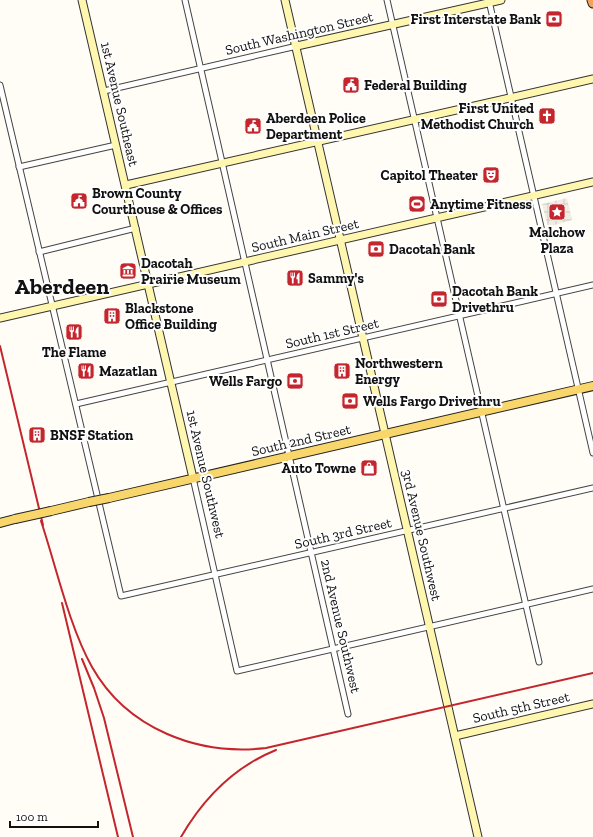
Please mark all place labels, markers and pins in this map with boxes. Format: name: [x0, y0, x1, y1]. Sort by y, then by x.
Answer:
bank icon: First Interstate Bank: [544, 9, 564, 29]
place label: First Interstate Bank: [411, 11, 541, 28]
public building icon: Federal Building: [341, 75, 361, 95]
place label: Federal Building: [364, 77, 467, 94]
place label: First United Methodist Church: [421, 100, 534, 133]
church icon: First United Methodist Church: [537, 106, 557, 126]
place label: Aberdeen Police Department: [266, 110, 366, 143]
public building icon: Aberdeen Police Department: [243, 116, 263, 136]
theatre icon: Capitol Theater: [481, 165, 501, 185]
place label: Capitol Theater: [381, 167, 478, 184]
place label: Brown County Courthouse & Offices: [92, 185, 223, 218]
public building icon: Brown County Courthouse & Offices: [69, 191, 89, 211]
sports icon: Anytime Fitness: [407, 194, 427, 214]
place label: Anytime Fitness: [430, 196, 533, 213]
place icon: Malchow Plaza: [547, 202, 567, 222]
place label: Malchow Plaza: [529, 224, 585, 257]
bank icon: Dacotah Bank: [366, 239, 386, 259]
place label: Dacotah Bank: [389, 241, 475, 258]
place label: Dacotah Prairie Museum: [141, 255, 241, 288]
museum icon: Dacotah Prairie Museum: [118, 261, 138, 281]
restaurant icon: Sammy's: [285, 268, 305, 288]
place label: Sammy's: [308, 270, 364, 287]
place label: Dacotah Bank Drivethru: [452, 283, 538, 316]
bank icon: Dacotah Bank Drivethru: [429, 289, 449, 309]
place label: Blackstone Office Building: [125, 300, 217, 333]
building icon: Blackstone Office Building: [102, 306, 122, 326]
restaurant icon: The Flame: [64, 322, 84, 342]
place label: The Flame: [42, 344, 107, 361]
place label: Northwestern Energy: [355, 355, 443, 388]
restaurant icon: Mazatlan: [76, 361, 96, 381]
building icon: Northwestern Energy: [332, 361, 352, 381]
place label: Mazatlan: [99, 363, 158, 380]
bank icon: Wells Fargo: [285, 371, 305, 391]
place label: Wells Fargo: [209, 373, 283, 390]
bank icon: Wells Fargo Drivethru: [340, 391, 360, 411]
place label: Wells Fargo Drivethru: [363, 393, 501, 410]
building icon: BNSF Station: [27, 425, 47, 445]
place label: BNSF Station: [50, 427, 134, 444]
shop icon: Auto Towne: [359, 458, 379, 478]
place label: Auto Towne: [282, 460, 356, 477]

